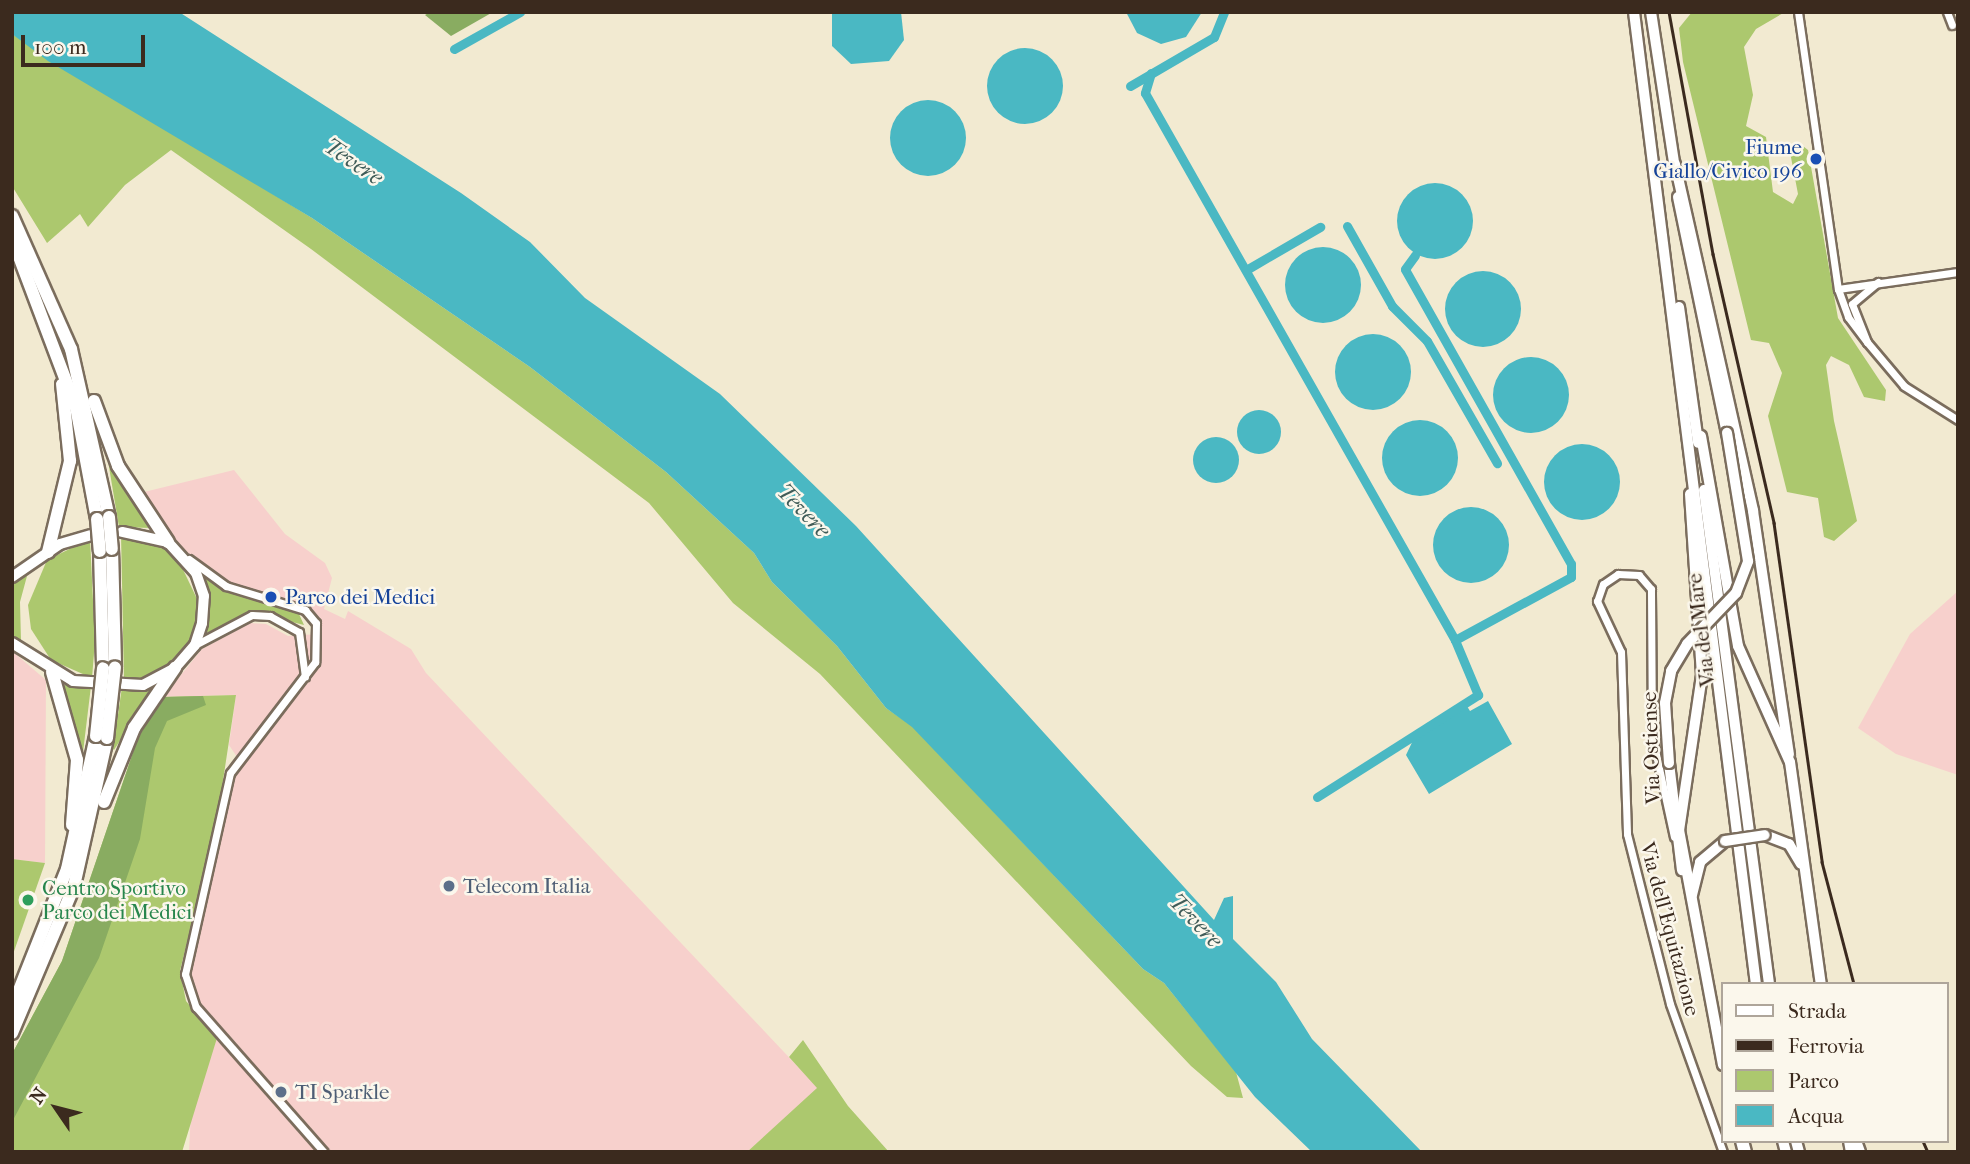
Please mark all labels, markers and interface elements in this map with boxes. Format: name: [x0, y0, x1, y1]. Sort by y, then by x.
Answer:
scale bar: [24, 21, 149, 65]
text: 100 m: [34, 35, 87, 59]
water label: Tevere: [318, 132, 388, 192]
place label: Fiume Giallo/Civico 196: [1653, 134, 1802, 184]
marker: Fiume Giallo/Civico 196: [1808, 151, 1824, 167]
water label: Tevere: [771, 478, 835, 544]
street label: Via del Mare: [1682, 572, 1720, 688]
place label: Parco dei Medici: [285, 584, 435, 610]
marker: Parco dei Medici: [263, 589, 279, 605]
street label: Via Ostiense: [1636, 691, 1666, 805]
street label: Via dell'Equitazione: [1635, 839, 1705, 1019]
place label: Telecom Italia: [463, 873, 590, 899]
place label: Centro Sportivo Parco dei Medici: [42, 875, 192, 925]
marker: Telecom Italia: [441, 878, 457, 894]
water label: Tevere: [1163, 888, 1227, 954]
marker: Centro Sportivo Parco dei Medici: [20, 892, 36, 908]
legend: [1722, 982, 1949, 1143]
text: Strada: [1788, 999, 1846, 1023]
text: Ferrovia: [1788, 1034, 1864, 1058]
text: Parco: [1788, 1069, 1839, 1093]
north arrow: [21, 1073, 91, 1143]
place label: TI Sparkle: [295, 1079, 389, 1105]
text: N: [26, 1084, 52, 1108]
marker: TI Sparkle: [273, 1084, 289, 1100]
text: Acqua: [1788, 1104, 1843, 1128]

